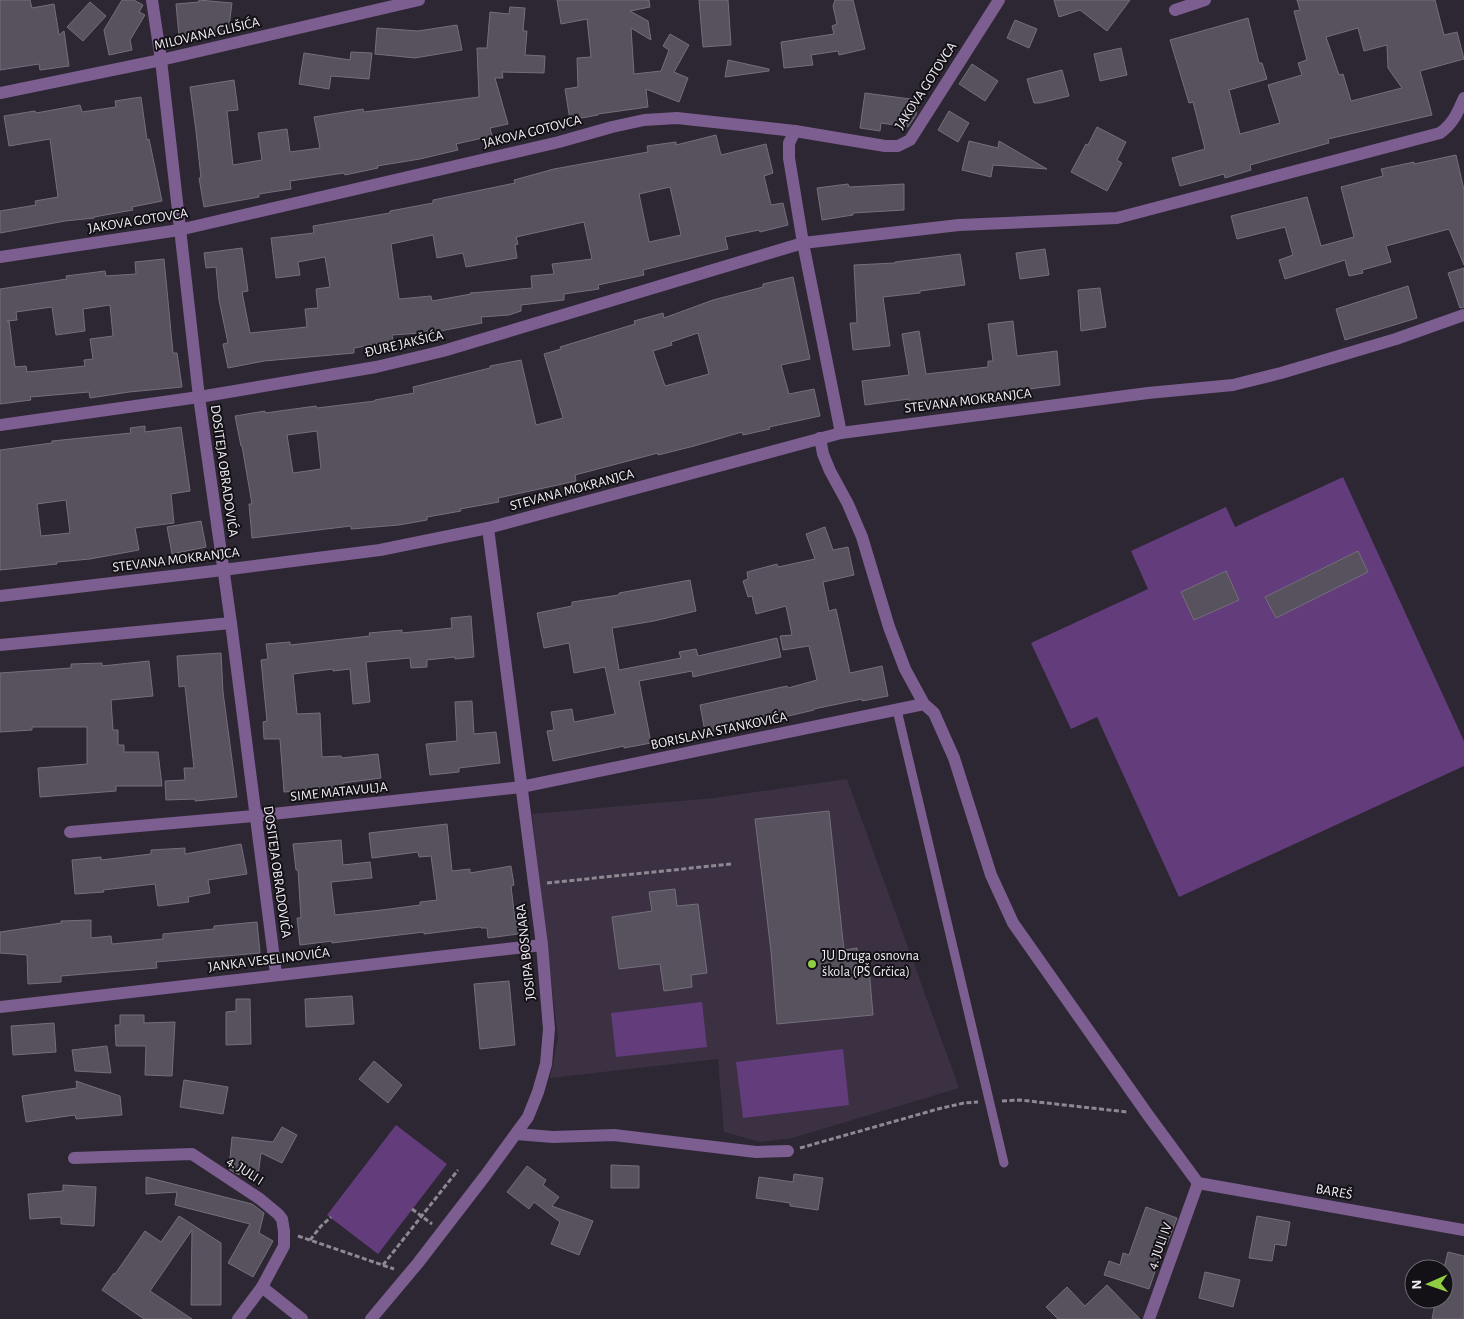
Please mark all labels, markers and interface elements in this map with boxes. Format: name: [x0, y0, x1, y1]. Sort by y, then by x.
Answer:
street label: MILOVANA GLIŠIĆA: [152, 12, 261, 53]
street label: JAKOVA GOTOVCA: [893, 40, 959, 132]
street label: JAKOVA GOTOVCA: [481, 113, 583, 151]
street label: JAKOVA GOTOVCA: [87, 206, 189, 236]
street label: ĐURE JAKŠIĆA: [363, 325, 445, 360]
street label: STEVANA MOKRANJCA: [904, 386, 1032, 416]
street label: DOSITEJA OBRADOVIĆA: [208, 404, 243, 538]
street label: STEVANA MOKRANJCA: [508, 467, 636, 513]
street label: STEVANA MOKRANJCA: [112, 545, 240, 575]
street label: BORISLAVA STANKOVIĆA: [649, 707, 788, 752]
street label: SIME MATAVULJA: [290, 780, 388, 804]
street label: DOSITEJA OBRADOVIĆA: [261, 805, 296, 939]
street label: JOSIPA BOSNARA: [514, 903, 538, 1001]
street label: JANKA VESELINOVIĆA: [207, 943, 331, 974]
place label: JU Druga osnovna škola (PŠ Grčica): [822, 949, 920, 979]
marker: JU Druga osnovna škola (PŠ Grčica): [806, 958, 818, 970]
street label: 4. JULI I: [224, 1154, 266, 1188]
street label: BAREŠ: [1315, 1180, 1354, 1202]
street label: 4. JULI IV: [1145, 1221, 1175, 1271]
north arrow: [1404, 1259, 1454, 1309]
text: N: [1410, 1279, 1424, 1290]

